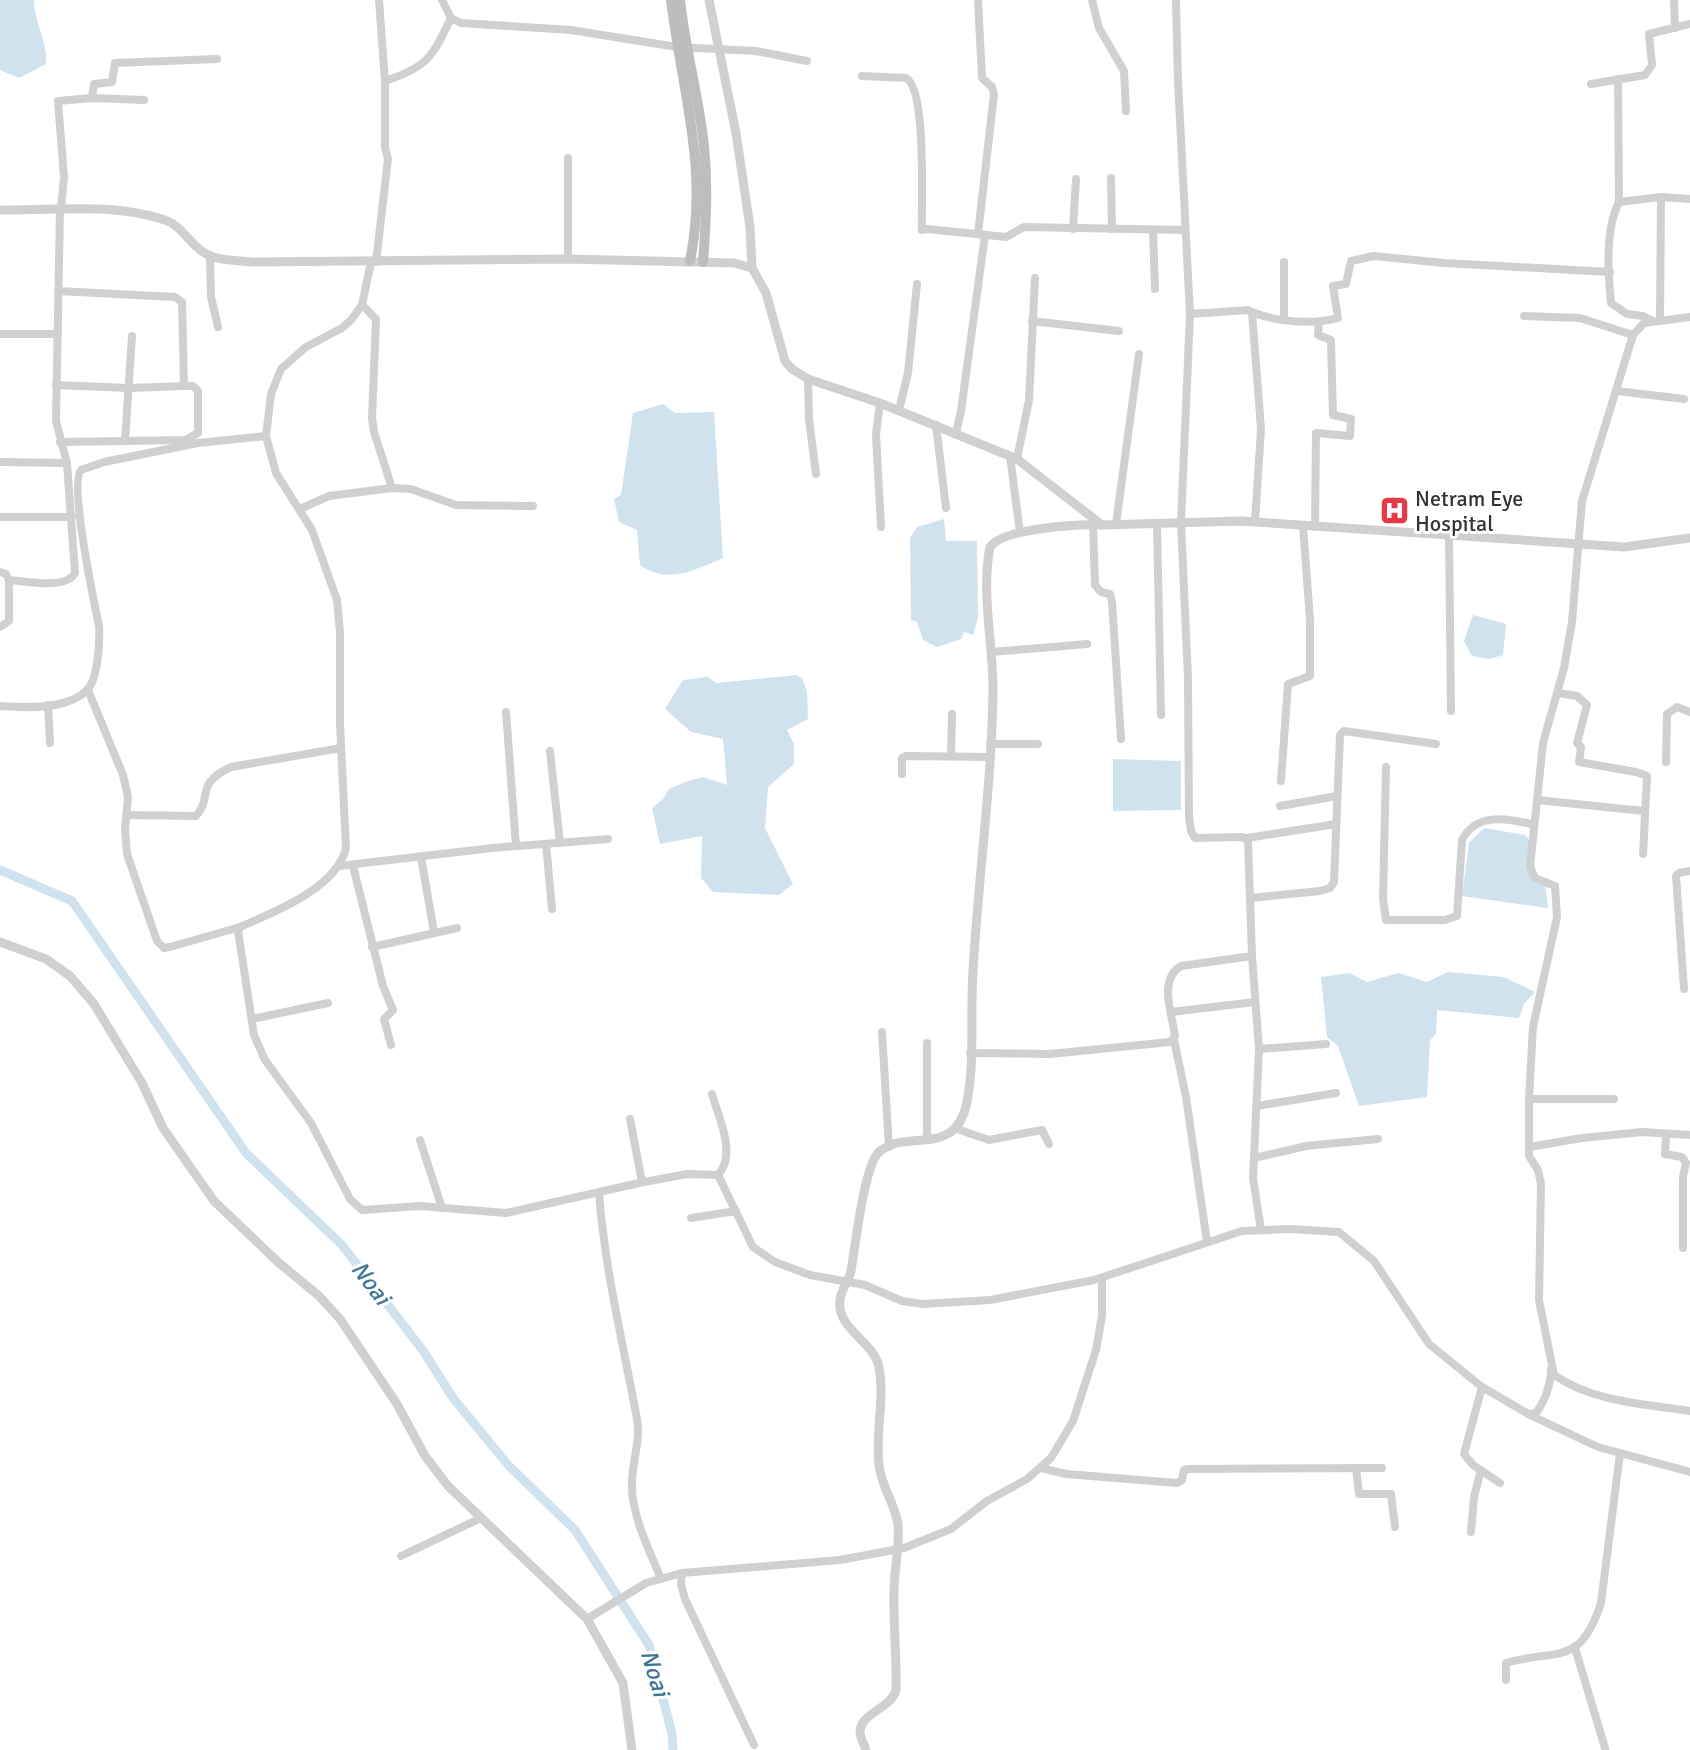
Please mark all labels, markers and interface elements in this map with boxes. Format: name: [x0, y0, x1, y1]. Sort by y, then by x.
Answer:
place label: Netram Eye Hospital: [1415, 485, 1523, 537]
hospital icon: Netram Eye Hospital: [1378, 495, 1410, 527]
water label: Noai: [345, 1255, 399, 1313]
water label: Noai: [634, 1646, 677, 1702]

